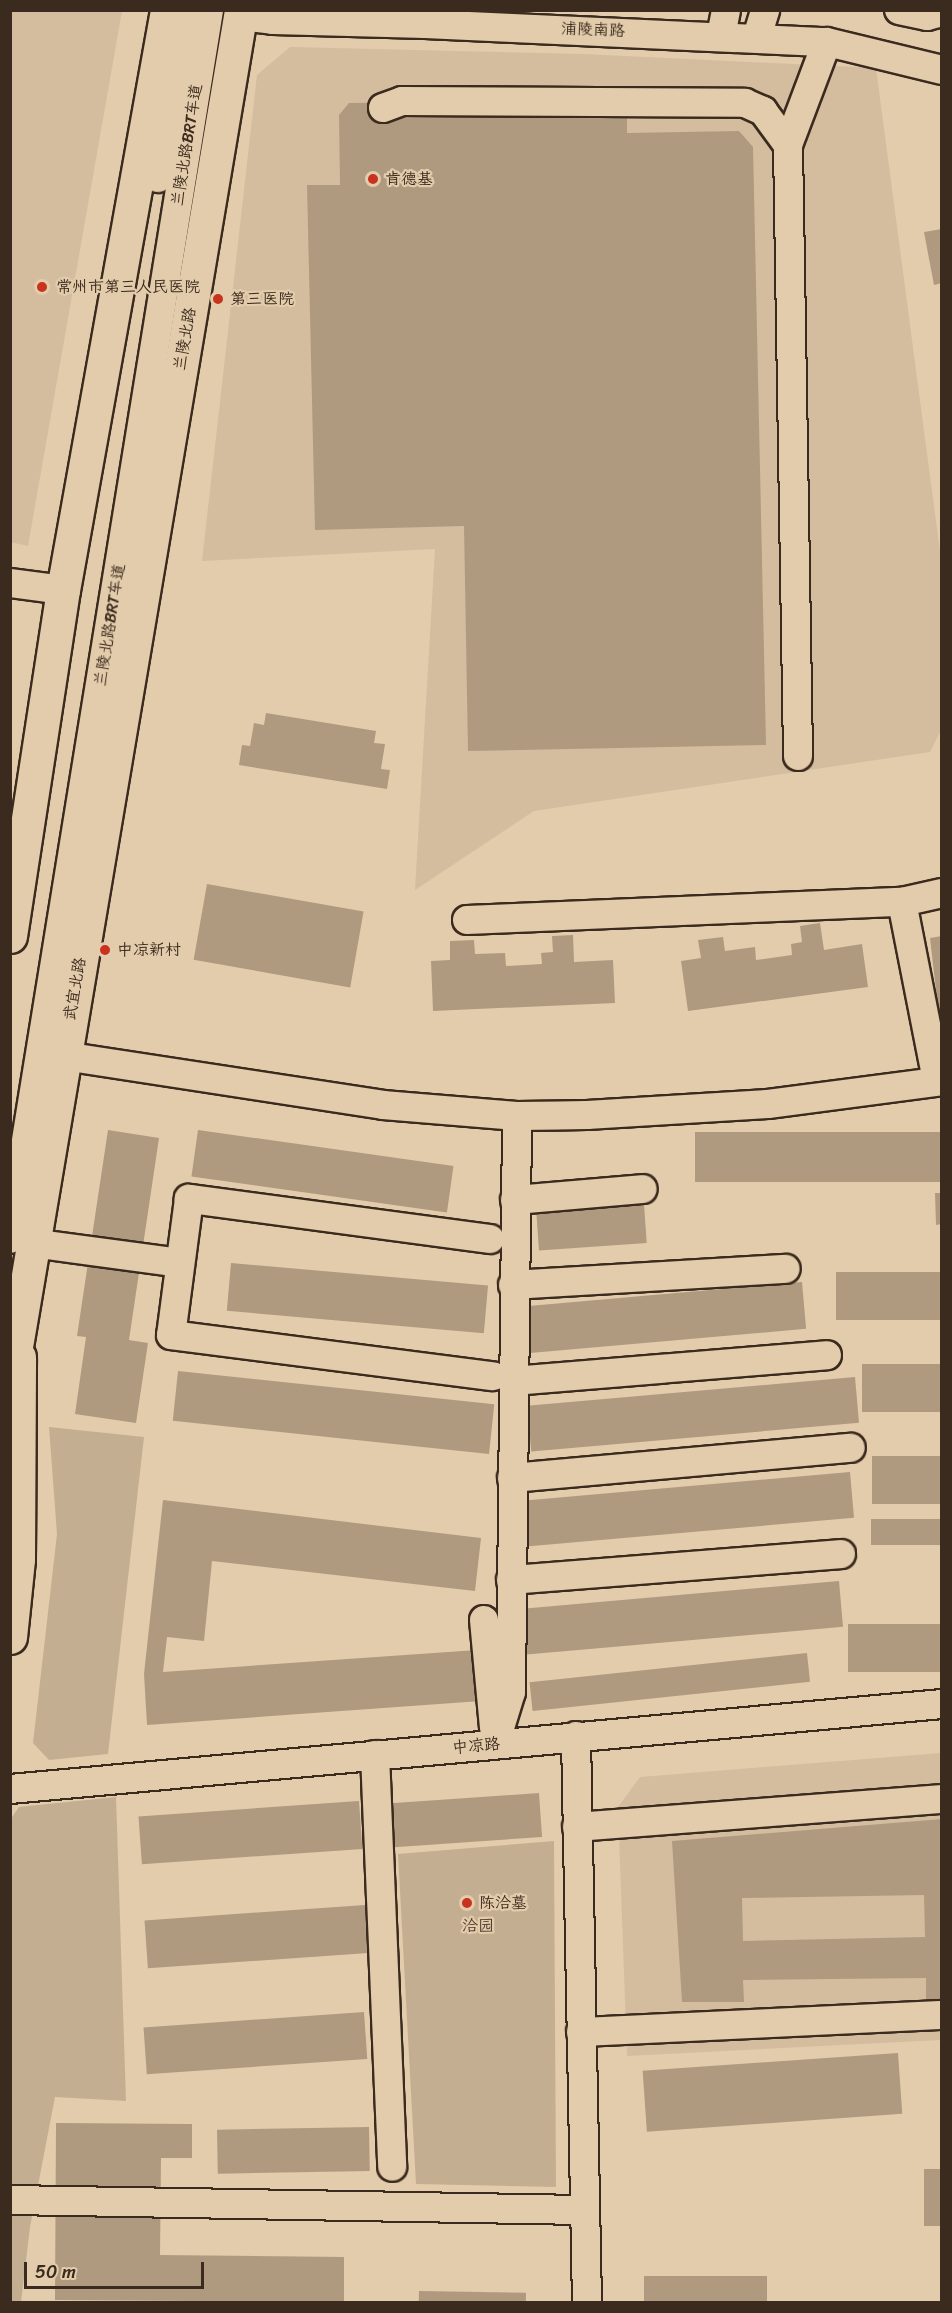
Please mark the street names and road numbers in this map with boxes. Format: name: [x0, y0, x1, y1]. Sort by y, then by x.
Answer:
street label: 浦陵南路: [561, 19, 625, 41]
street label: 兰陵北路BRT车道: [168, 82, 206, 208]
street label: 兰陵北路: [170, 306, 200, 372]
street label: 兰陵北路BRT车道: [91, 562, 129, 688]
street label: 武宜北路: [60, 956, 90, 1022]
street label: 中凉路: [451, 1734, 501, 1758]

